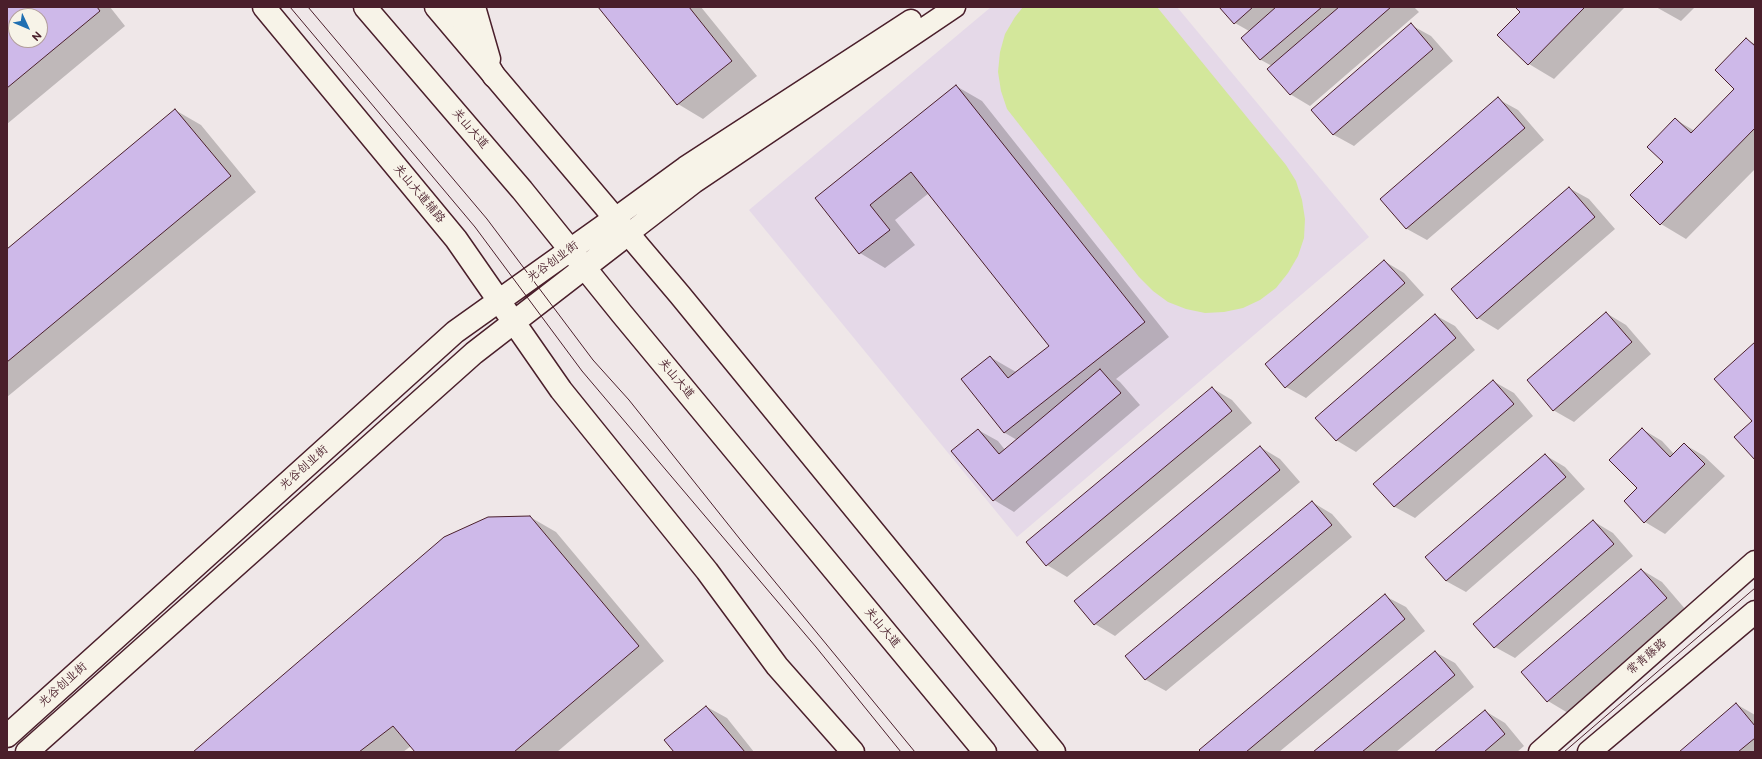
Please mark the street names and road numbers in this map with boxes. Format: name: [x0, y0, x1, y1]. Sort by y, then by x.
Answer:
street label: 关山大道: [449, 106, 491, 152]
street label: 关山大道辅路: [390, 162, 448, 226]
street label: 光谷创业街: [524, 239, 582, 285]
street label: 关山大道: [655, 356, 697, 402]
street label: 光谷创业街: [277, 443, 331, 493]
street label: 关山大道: [861, 605, 903, 651]
street label: 常青藤路: [1624, 636, 1670, 678]
street label: 光谷创业街: [36, 660, 90, 710]

